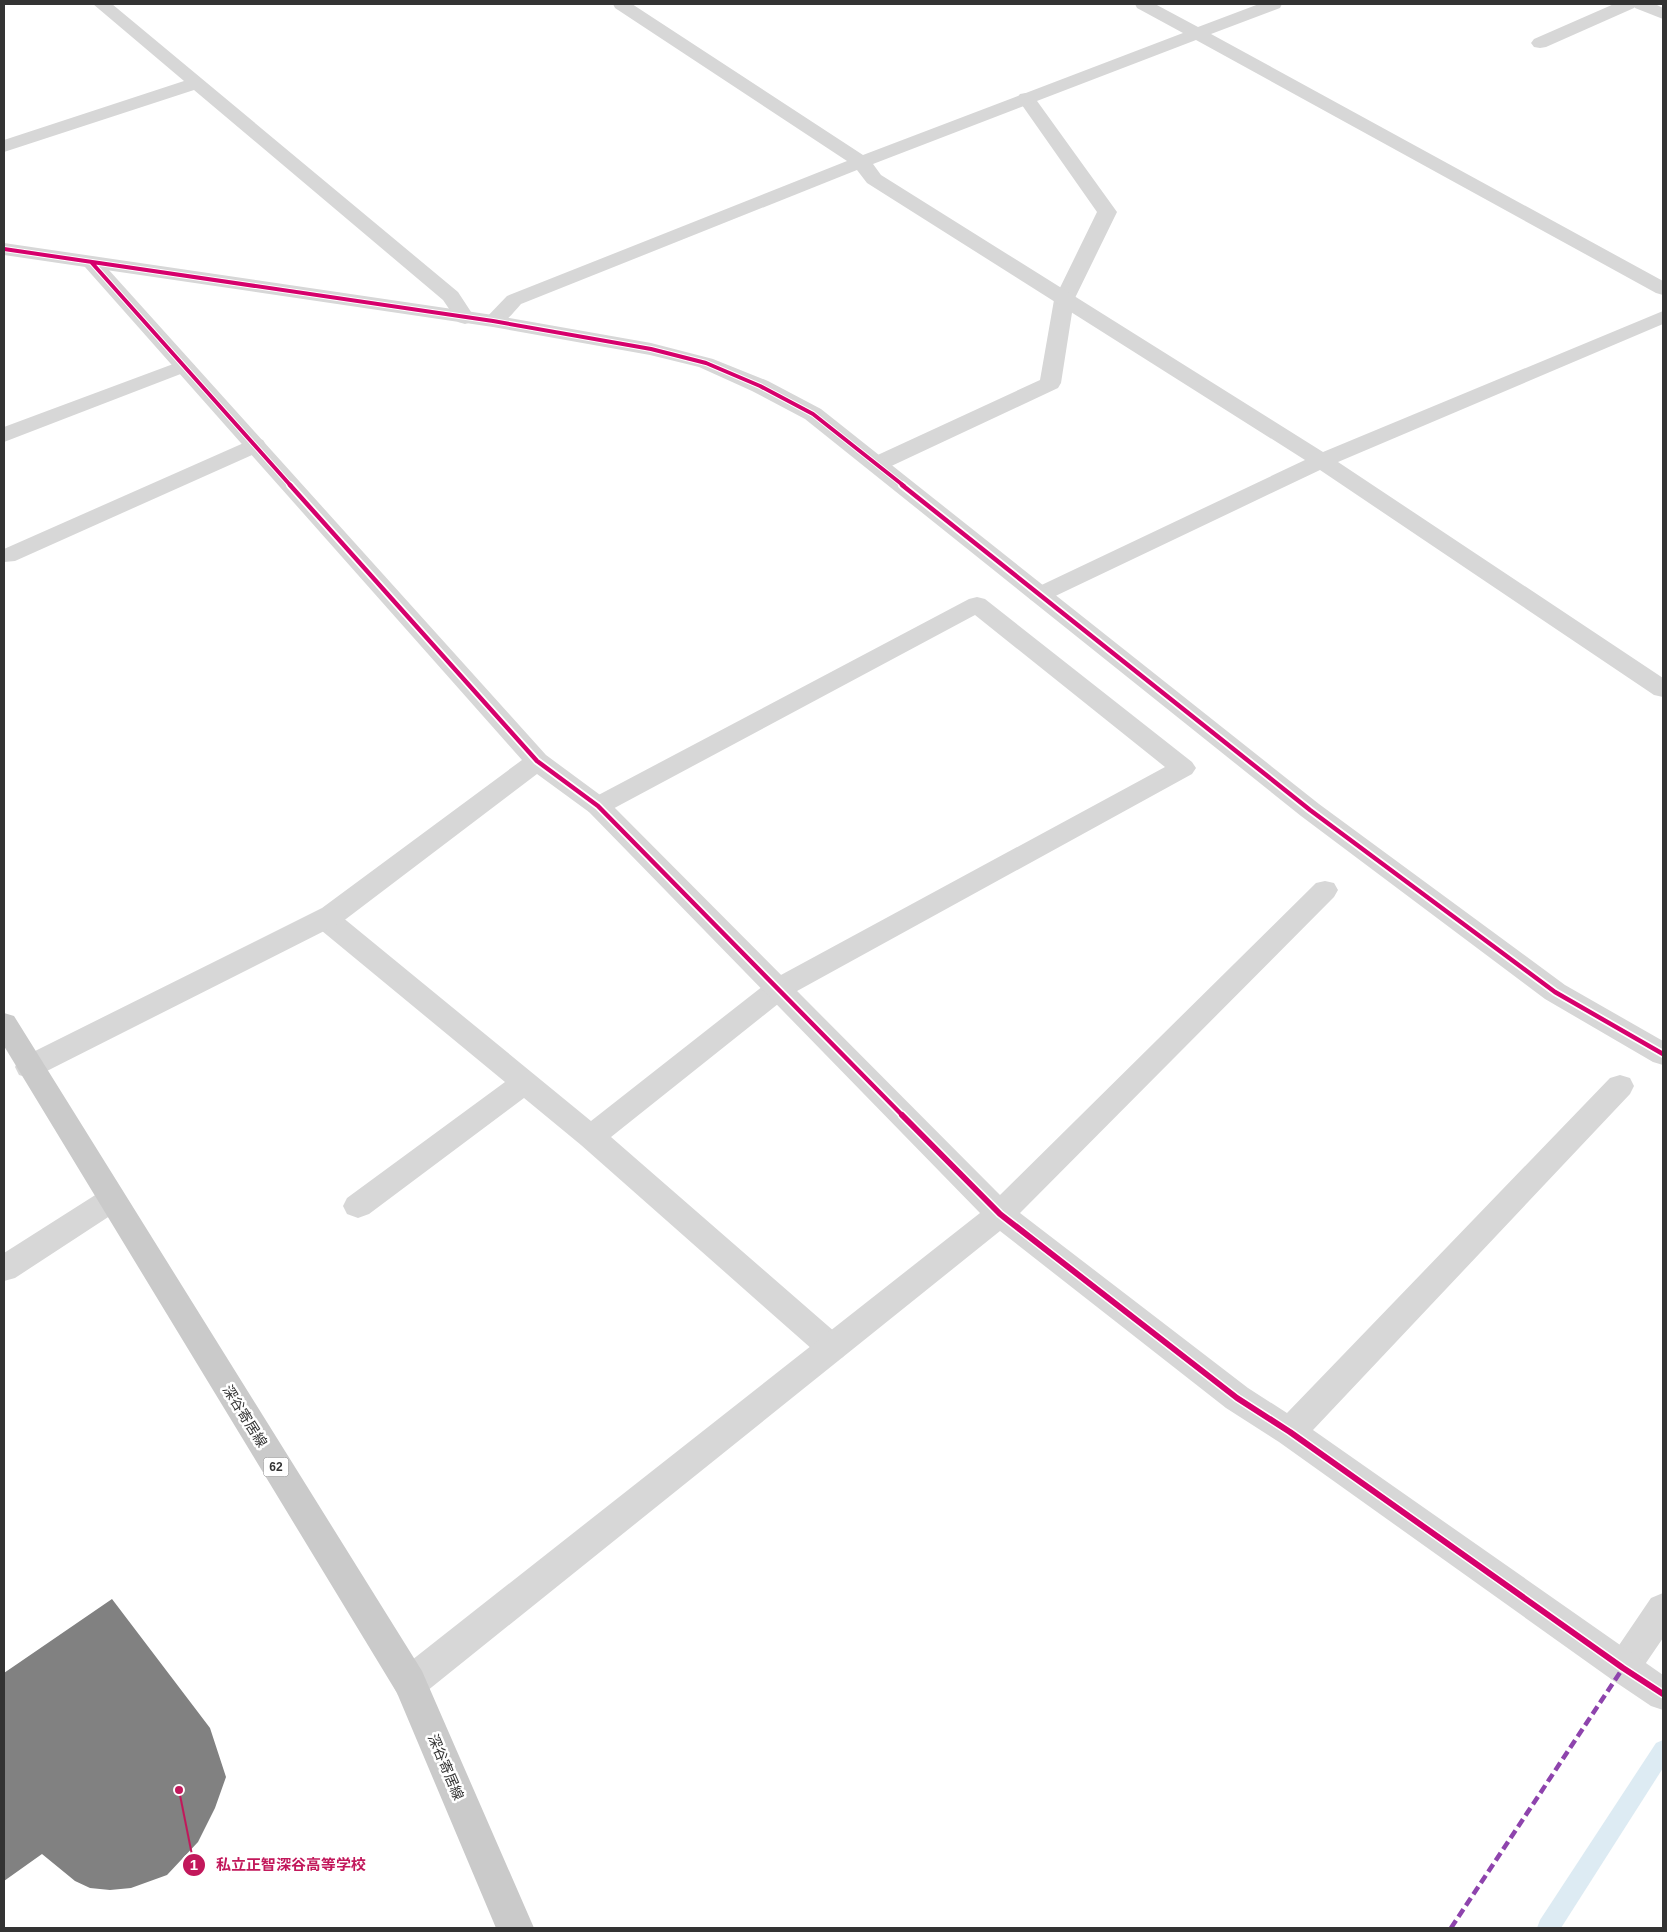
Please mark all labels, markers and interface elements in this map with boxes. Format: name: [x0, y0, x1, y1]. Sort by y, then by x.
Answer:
street label: 深谷寄居線: [220, 1382, 270, 1450]
road number: 62: [264, 1458, 288, 1476]
street label: 深谷寄居線: [425, 1732, 467, 1802]
callout: 私立正智深谷高等学校: [181, 1850, 376, 1880]
text: 1: [190, 1856, 198, 1873]
text: 私立正智深谷高等学校: [216, 1856, 366, 1873]

